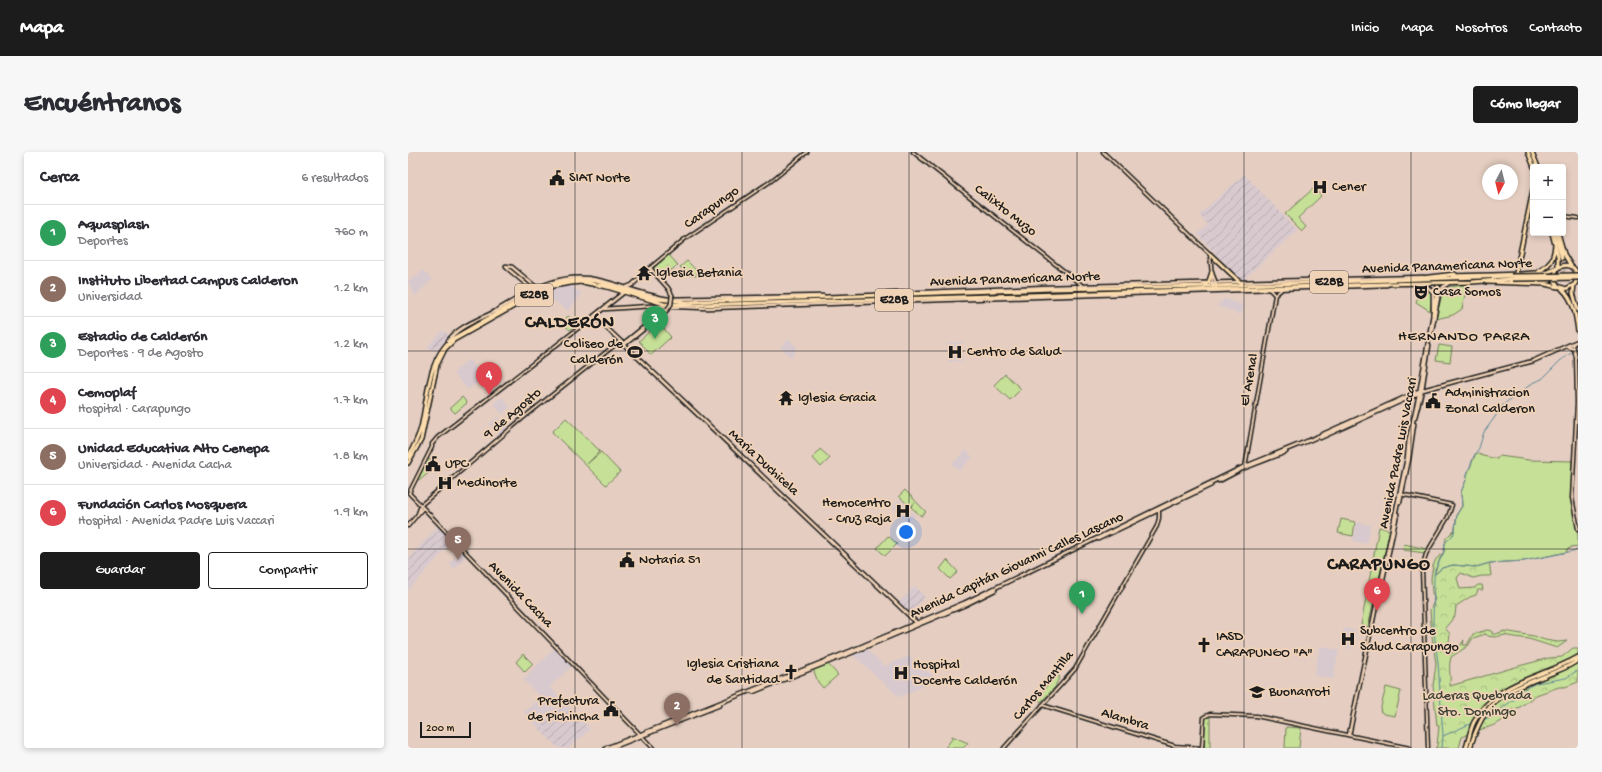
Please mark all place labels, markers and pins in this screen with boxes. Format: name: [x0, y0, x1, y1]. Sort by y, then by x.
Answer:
public building icon: SIAT Norte: [548, 169, 566, 187]
place label: SIAT Norte: [569, 170, 631, 187]
hospital icon: Cener: [1311, 178, 1329, 196]
place label: Cener: [1332, 179, 1367, 196]
temple icon: Iglesia Betania: [635, 264, 653, 282]
place label: Iglesia Betania: [656, 265, 743, 282]
theatre icon: Casa Somos: [1412, 283, 1430, 301]
place label: Casa Somos: [1433, 284, 1502, 301]
pin: 3: [642, 306, 668, 339]
place label: Coliseo de Calderón: [564, 336, 624, 369]
sports icon: Coliseo de Calderón: [626, 343, 644, 361]
hospital icon: Centro de Salud: [946, 343, 964, 361]
place label: Centro de Salud: [967, 344, 1062, 361]
pin: 4: [476, 362, 502, 395]
place label: Administracion Zonal Calderon: [1445, 385, 1535, 418]
temple icon: Iglesia Gracia: [777, 389, 795, 407]
place label: Iglesia Gracia: [798, 390, 877, 407]
public building icon: Administracion Zonal Calderon: [1424, 392, 1442, 410]
public building icon: UPC: [424, 455, 442, 473]
place label: UPC: [445, 456, 470, 473]
hospital icon: Medinorte: [436, 474, 454, 492]
place label: Medinorte: [457, 475, 518, 492]
place label: Hemocentro - Cruz Roja: [822, 495, 892, 528]
hospital icon: Hemocentro - Cruz Roja: [894, 502, 912, 520]
pin: 5: [445, 527, 471, 560]
public building icon: Notaria 51: [618, 551, 636, 569]
place label: Notaria 51: [639, 552, 701, 569]
pin: 6: [1364, 578, 1390, 611]
pin: 1: [1069, 581, 1095, 614]
place label: Subcentro de Salud Carapungo: [1360, 623, 1459, 656]
place label: IASD CARAPUNGO "A": [1216, 629, 1313, 662]
hospital icon: Subcentro de Salud Carapungo: [1339, 630, 1357, 648]
church icon: IASD CARAPUNGO "A": [1195, 636, 1213, 654]
place label: Iglesia Cristiana de Santidad: [686, 656, 781, 689]
place label: Hospital Docente Calderón: [912, 657, 1017, 690]
church icon: Iglesia Cristiana de Santidad: [782, 663, 800, 681]
hospital icon: Hospital Docente Calderón: [892, 664, 910, 682]
school or university icon: Buonarroti: [1248, 683, 1266, 701]
place label: Buonarroti: [1268, 684, 1330, 701]
place label: Prefectura de Pichincha: [527, 693, 600, 726]
pin: 2: [664, 693, 690, 726]
public building icon: Prefectura de Pichincha: [602, 700, 620, 718]

